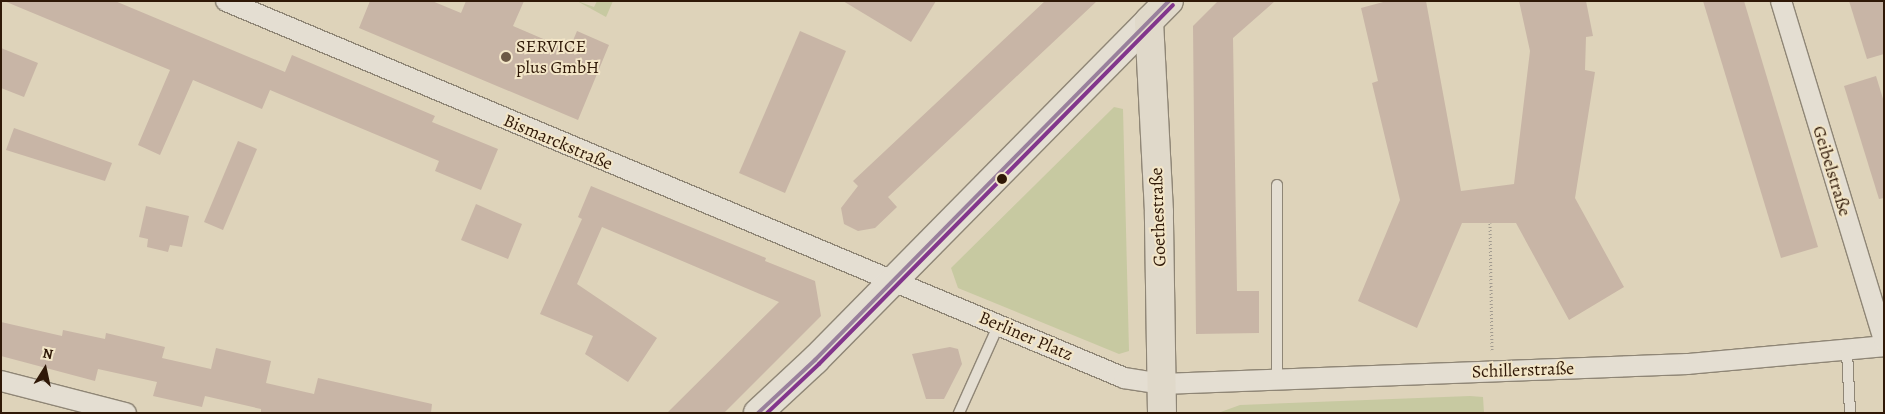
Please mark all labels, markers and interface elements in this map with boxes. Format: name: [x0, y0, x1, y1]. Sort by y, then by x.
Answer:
place label: SERVICE plus GmbH: [516, 36, 599, 78]
marker: SERVICE plus GmbH: [500, 51, 512, 63]
street label: Bismarckstraße: [500, 109, 616, 175]
street label: Geibelstraße: [1808, 123, 1856, 219]
street label: Goethestraße: [1145, 167, 1171, 267]
unlabelled marker: [997, 174, 1007, 184]
street label: Berliner Platz: [976, 306, 1076, 366]
text: N: [41, 343, 54, 364]
north arrow: [20, 344, 70, 394]
street label: Schillerstraße: [1472, 357, 1574, 383]

